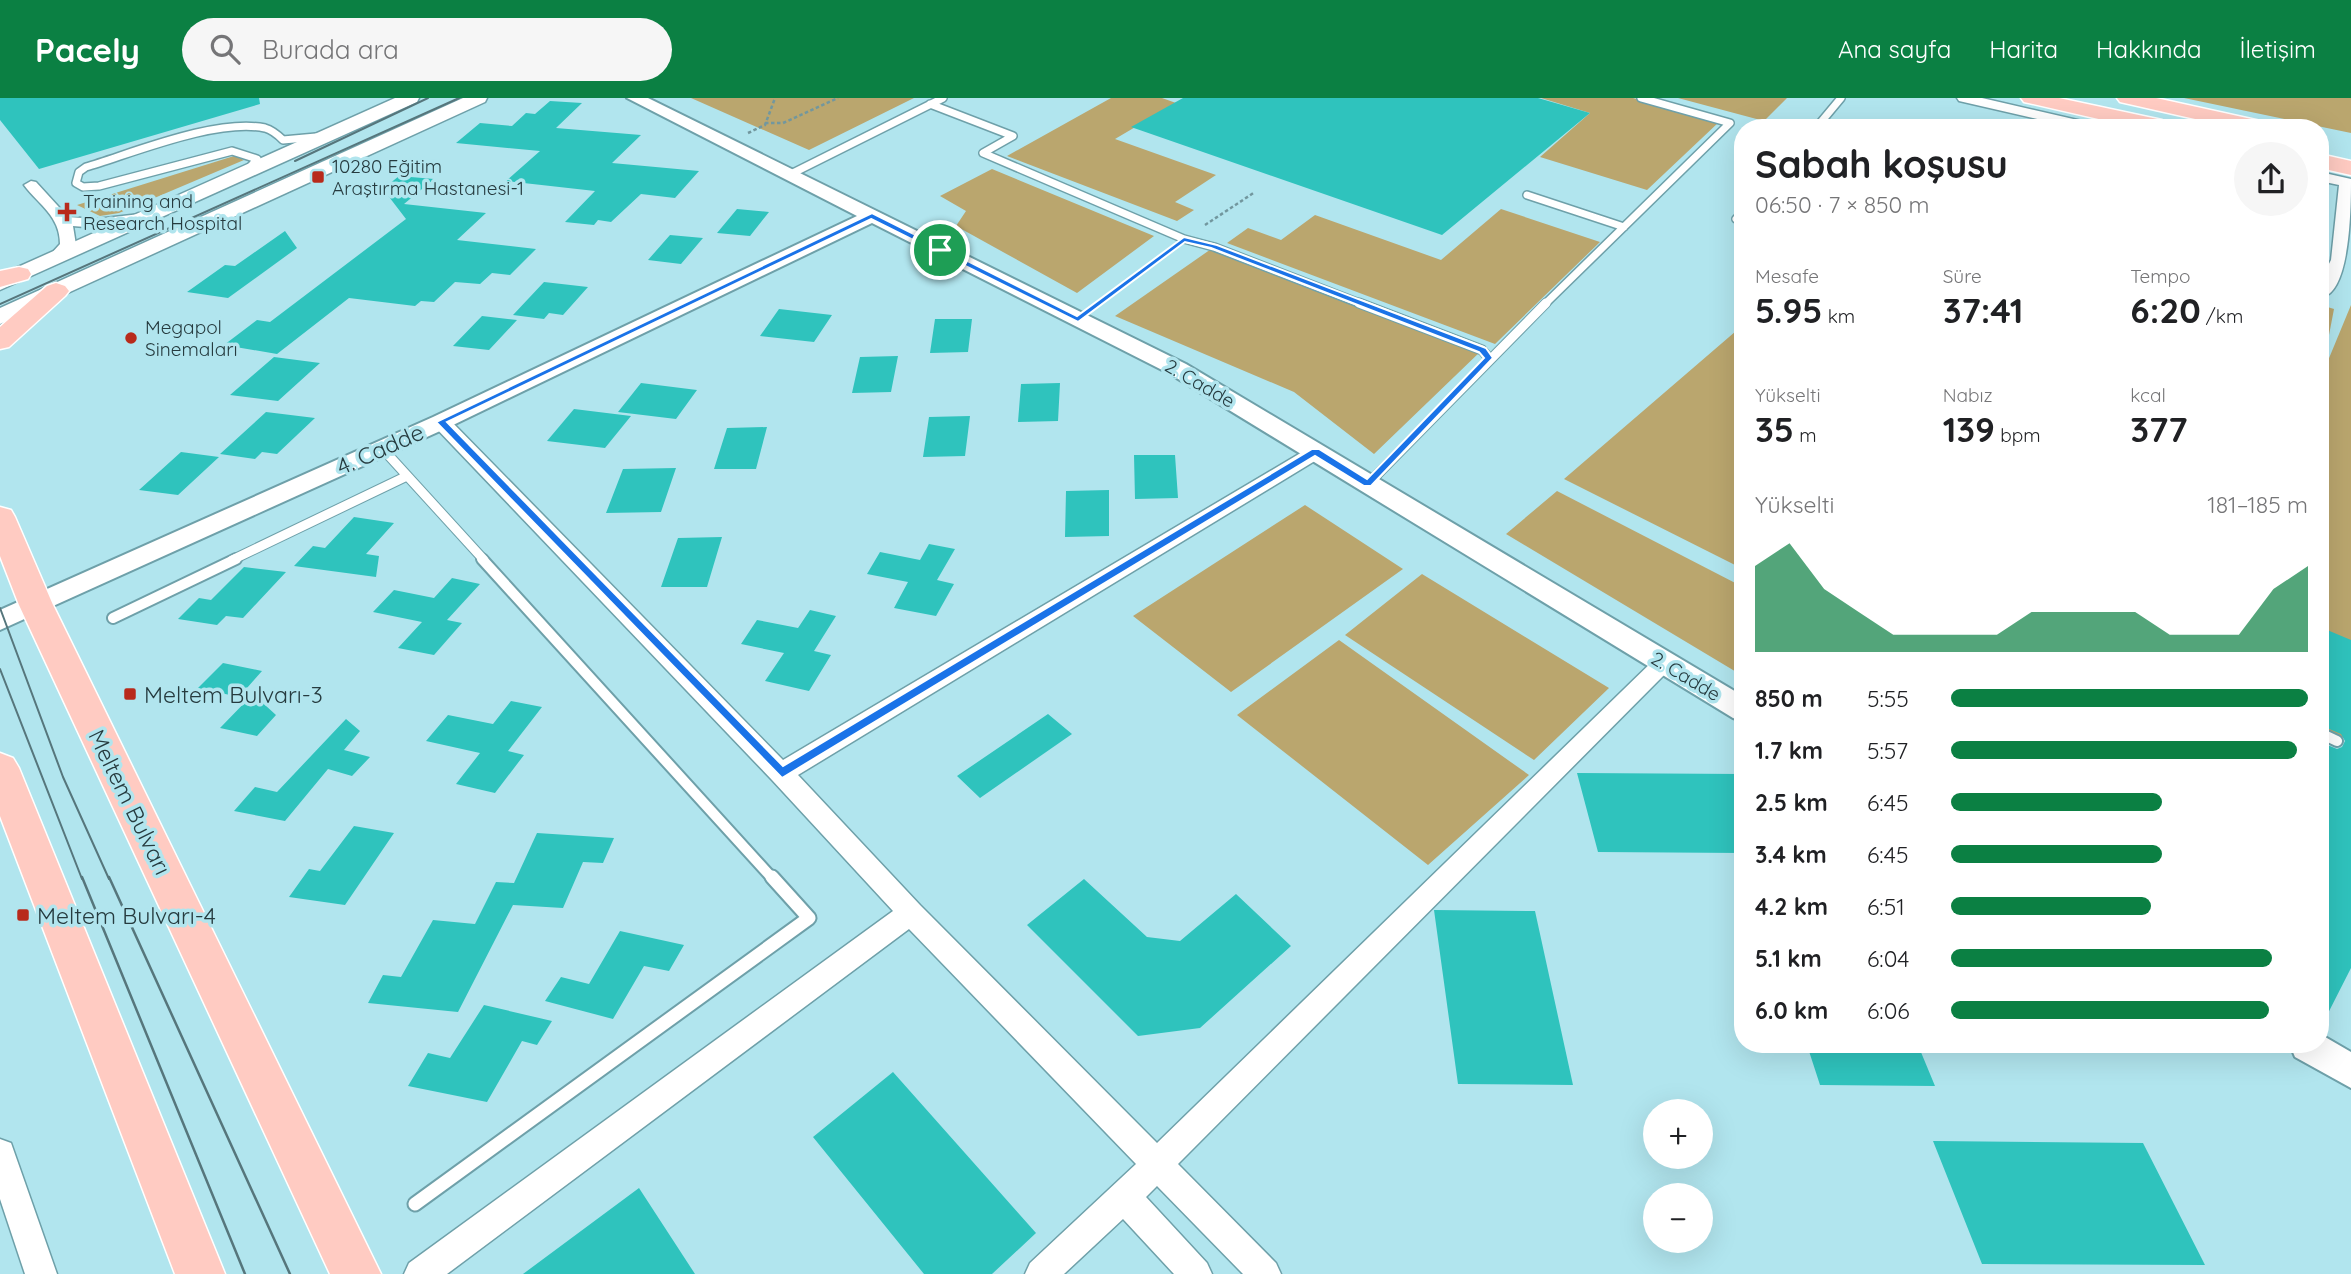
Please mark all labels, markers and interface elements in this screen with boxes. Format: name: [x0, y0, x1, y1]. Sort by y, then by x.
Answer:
search box: [182, 18, 672, 81]
text: Pacely: [35, 29, 140, 70]
icon: search: [206, 30, 244, 68]
text: Burada ara: [262, 33, 399, 66]
text: Ana sayfa: [1838, 34, 1951, 64]
text: Harita: [1989, 34, 2058, 64]
text: Hakkında: [2096, 34, 2202, 64]
text: İletişim: [2240, 34, 2316, 64]
text: Sabah koşusu: [1755, 140, 2008, 188]
button: share: [2234, 142, 2308, 216]
place label: 10280 Eğitim Araştırma Hastanesi-1: [332, 154, 524, 200]
marker: 10280 Eğitim Araştırma Hastanesi-1: [310, 169, 326, 185]
place label: Training and Research Hospital: [83, 189, 242, 235]
text: 06:50 · 7 × 850 m: [1755, 190, 1930, 219]
marker: Training and Research Hospital: [57, 202, 77, 222]
pin: [910, 220, 970, 280]
icon: arrive: [921, 231, 959, 269]
text: Mesafe: [1755, 264, 1819, 288]
text: Süre: [1943, 264, 1982, 288]
text: Tempo: [2130, 264, 2191, 288]
text: 5.95: [1755, 288, 1823, 332]
text: 37:41: [1943, 288, 2023, 332]
text: 6:20: [2130, 288, 2201, 332]
text: km: [1823, 304, 1855, 328]
text: /km: [2201, 304, 2243, 328]
place label: Megapol Sinemaları: [145, 315, 238, 361]
marker: Megapol Sinemaları: [123, 330, 139, 346]
street label: 2. Cadde: [1161, 353, 1239, 413]
text: Yükselti: [1755, 383, 1821, 407]
text: Nabız: [1943, 383, 1993, 407]
text: kcal: [2130, 383, 2166, 407]
text: 35: [1755, 407, 1794, 451]
text: 139: [1943, 407, 1995, 451]
text: 377: [2130, 407, 2188, 451]
street label: 4. Cadde: [332, 417, 428, 481]
text: m: [1794, 423, 1816, 447]
text: bpm: [1995, 423, 2041, 447]
text: Yükselti: [1755, 490, 1834, 519]
text: 181–185 m: [2207, 490, 2308, 519]
street label: 2. Cadde: [1647, 646, 1725, 706]
place label: Meltem Bulvarı-3: [144, 680, 323, 709]
text: 850 m: [1755, 684, 1823, 713]
text: 5:55: [1867, 684, 1909, 713]
marker: Meltem Bulvarı-3: [122, 686, 138, 702]
street label: Meltem Bulvarı: [82, 725, 178, 879]
text: 1.7 km: [1755, 736, 1823, 765]
text: 5:57: [1867, 736, 1908, 765]
text: 2.5 km: [1755, 788, 1828, 817]
text: 6:45: [1867, 788, 1909, 817]
text: 3.4 km: [1755, 840, 1827, 869]
text: 6:45: [1867, 840, 1909, 869]
text: 4.2 km: [1755, 892, 1828, 921]
text: 6:51: [1867, 892, 1905, 921]
place label: Meltem Bulvarı-4: [37, 901, 216, 930]
marker: Meltem Bulvarı-4: [15, 907, 31, 923]
text: 5.1 km: [1755, 944, 1822, 973]
text: 6:04: [1867, 944, 1909, 973]
text: 6.0 km: [1755, 996, 1828, 1025]
text: 6:06: [1867, 996, 1910, 1025]
map controls: [1643, 1099, 1713, 1253]
button: +: [1643, 1099, 1713, 1169]
button: −: [1643, 1183, 1713, 1253]

